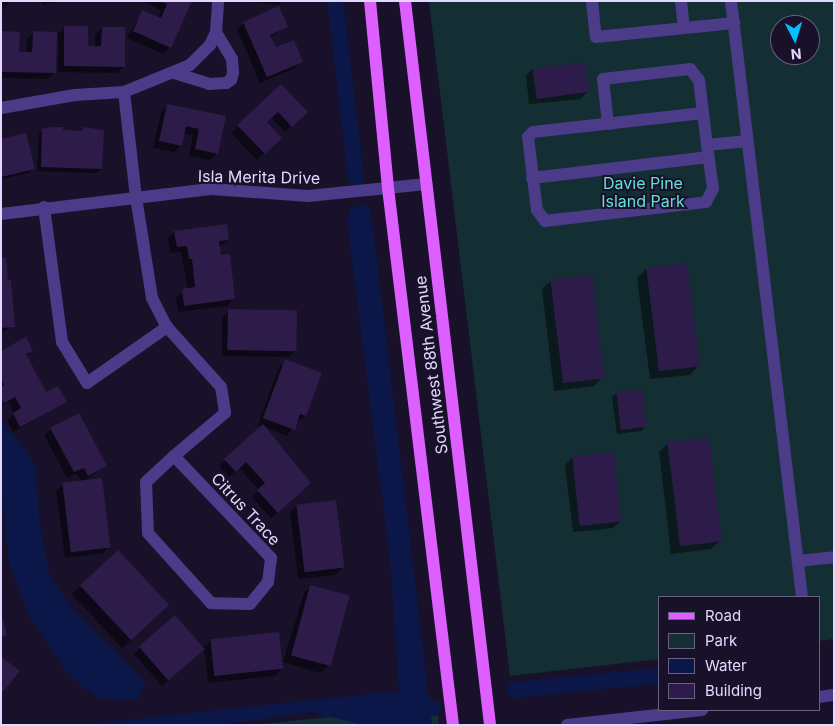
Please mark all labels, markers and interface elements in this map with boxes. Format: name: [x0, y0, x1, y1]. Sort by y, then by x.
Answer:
north arrow: [770, 15, 820, 65]
text: N: [790, 46, 802, 63]
street label: Isla Merita Drive: [198, 166, 320, 188]
park label: Davie Pine Island Park: [601, 173, 685, 211]
street label: Southwest 88th Avenue: [411, 275, 451, 455]
street label: Citrus Trace: [208, 469, 284, 549]
legend: [658, 596, 820, 711]
text: Road: [705, 606, 741, 625]
text: Park: [705, 631, 737, 650]
text: Water: [705, 656, 747, 675]
text: Building: [705, 681, 762, 700]

